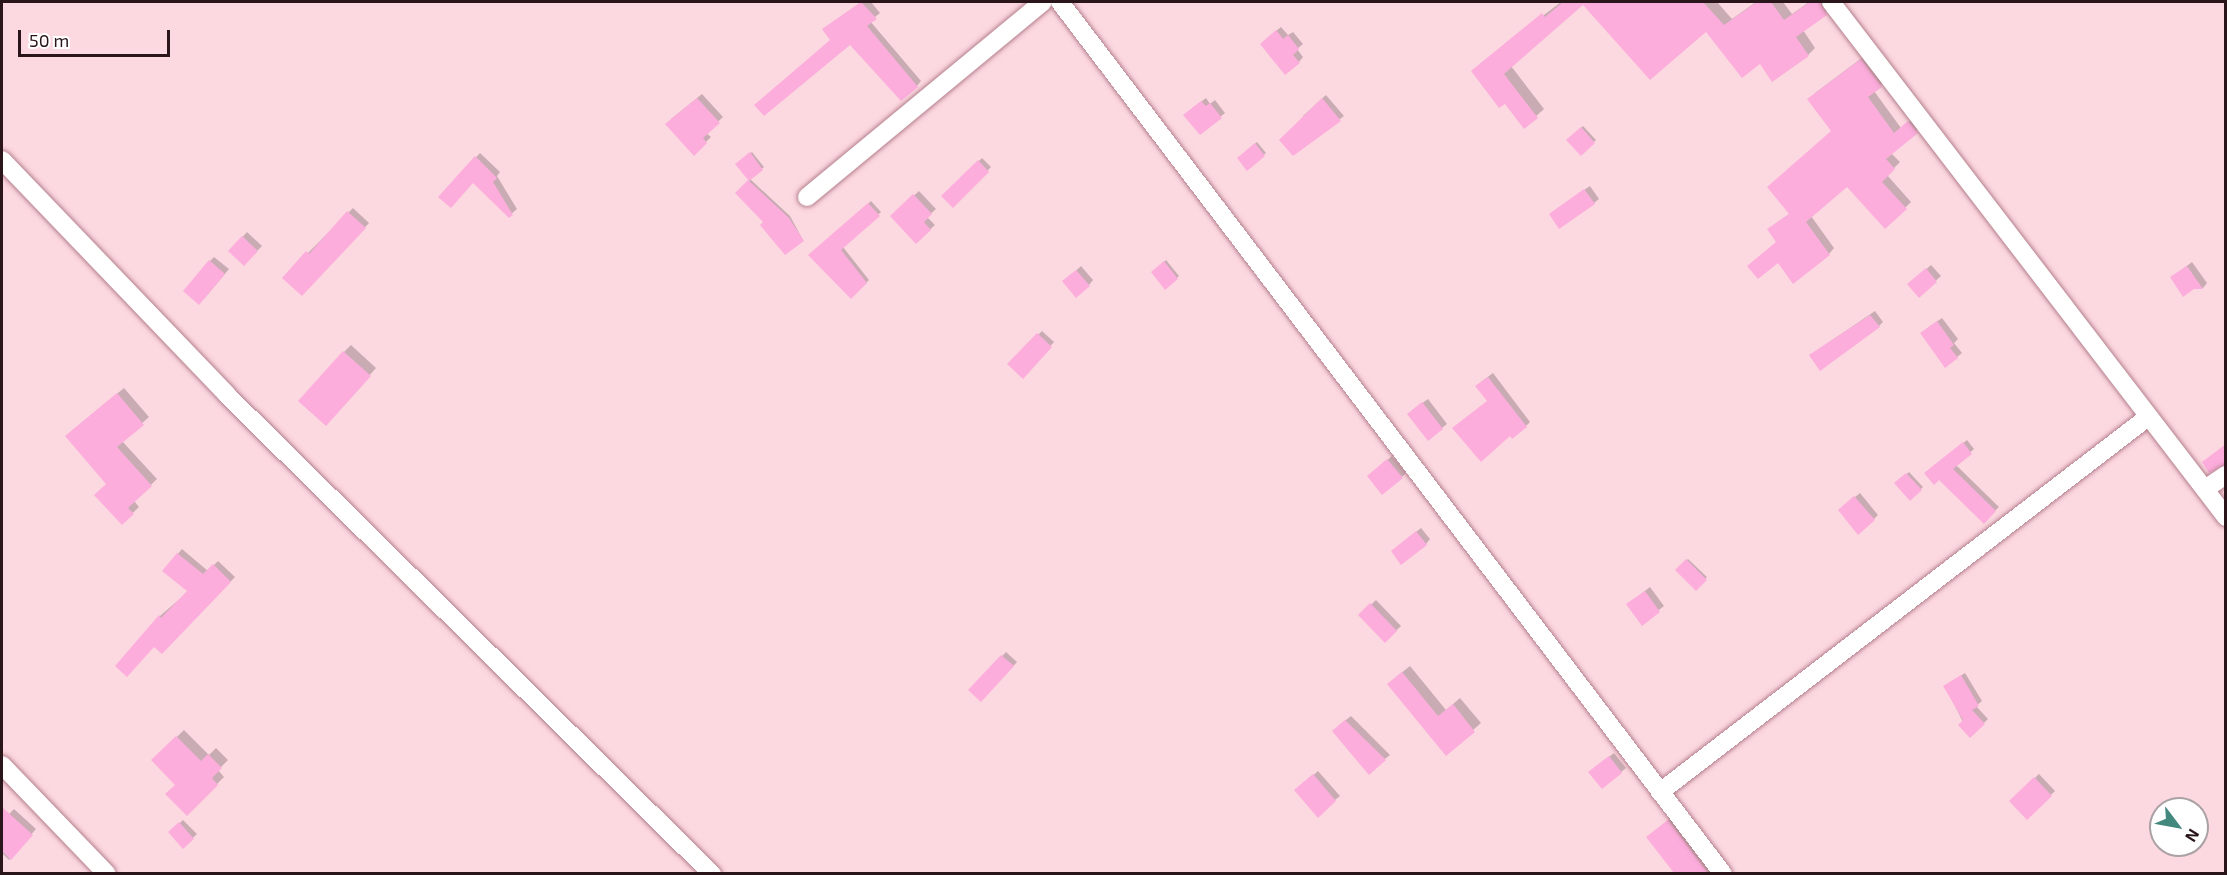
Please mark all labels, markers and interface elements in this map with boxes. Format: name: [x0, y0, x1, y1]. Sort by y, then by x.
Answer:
scale bar: [21, 18, 172, 56]
text: 50 m: [29, 29, 69, 51]
north arrow: [2149, 797, 2209, 857]
text: N: [2182, 826, 2204, 846]

